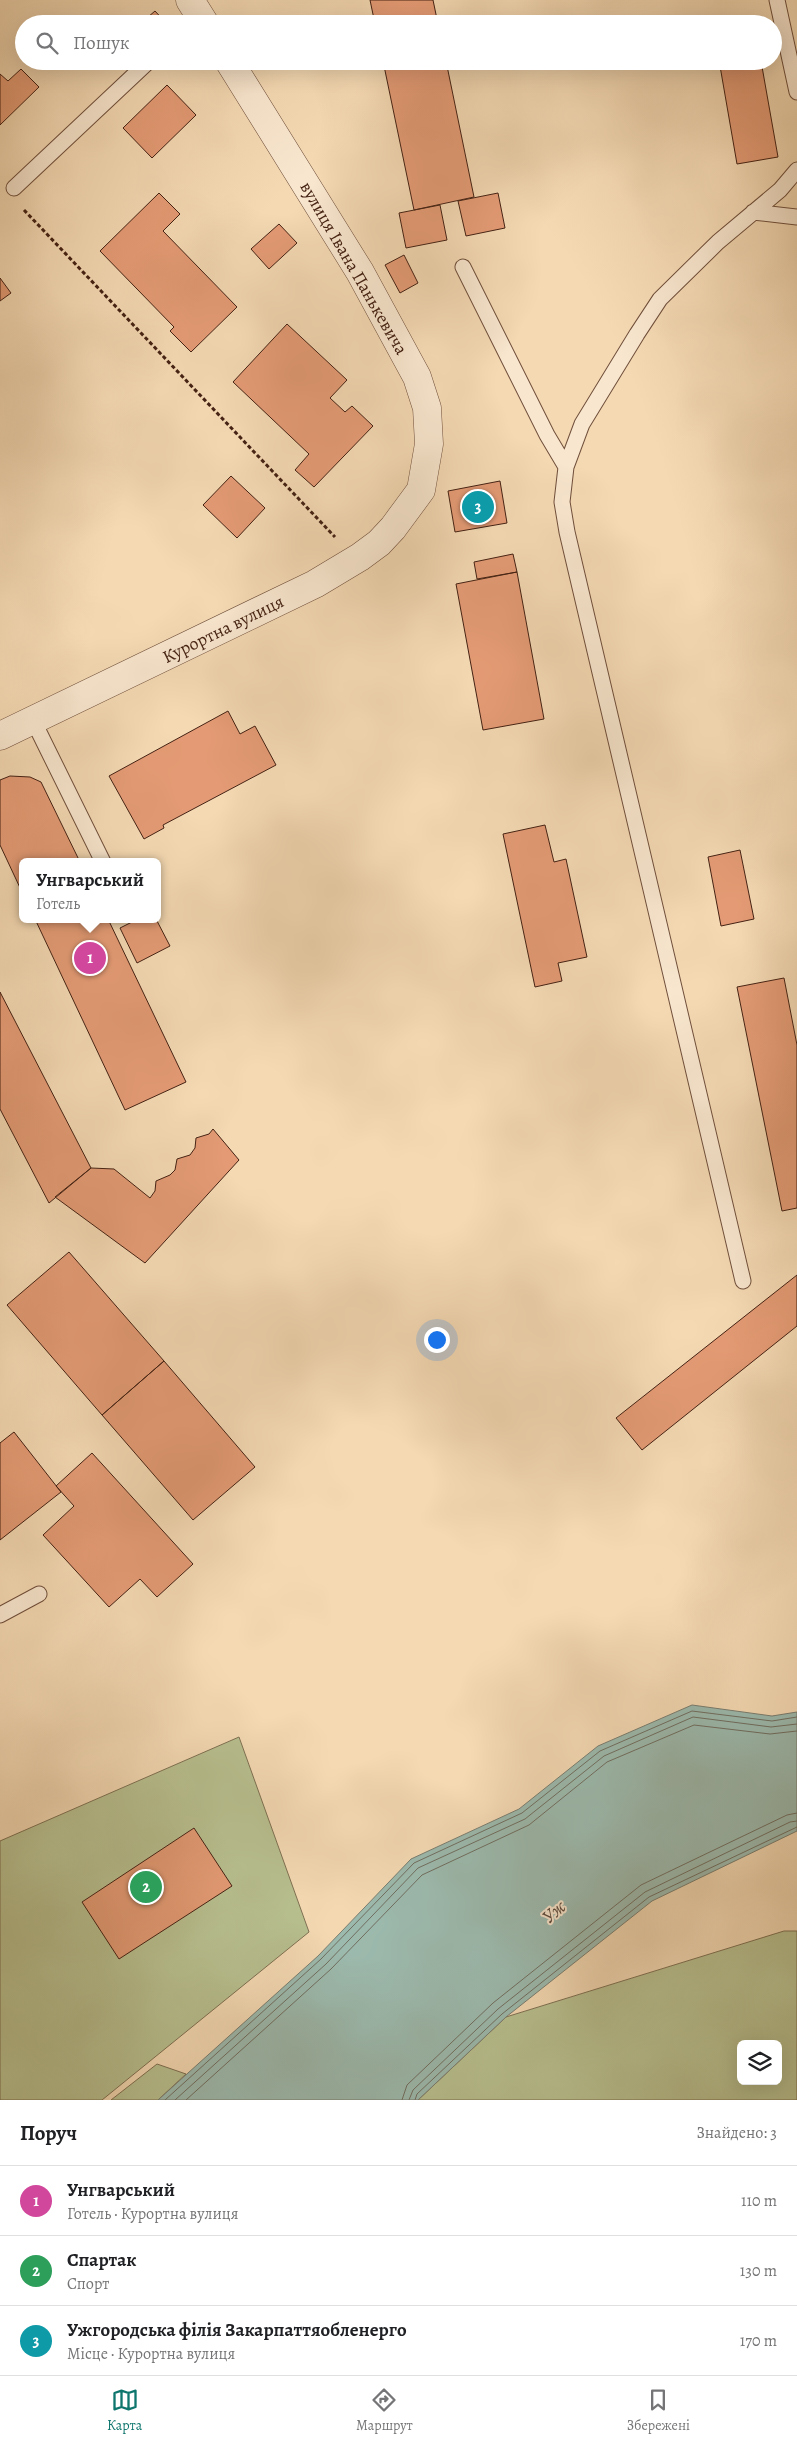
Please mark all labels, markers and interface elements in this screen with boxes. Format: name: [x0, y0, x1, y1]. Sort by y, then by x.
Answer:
search box: [15, 15, 782, 70]
icon: search: [33, 29, 61, 57]
text: Пошук: [73, 30, 130, 56]
street label: вулиця Івана Панькевича: [295, 177, 414, 360]
pin: 3: [462, 488, 494, 526]
street label: Курортна вулиця: [158, 589, 288, 669]
popup: [19, 858, 161, 923]
text: Унгварський: [36, 867, 144, 893]
text: Готель: [36, 893, 80, 915]
pin: 1: [74, 939, 106, 977]
your location: [424, 1327, 450, 1353]
pin: 2: [130, 1868, 162, 1906]
water label: Уж: [537, 1894, 572, 1930]
map controls: [737, 2040, 782, 2085]
button: layers: [737, 2040, 782, 2085]
text: Поруч: [20, 2119, 77, 2147]
text: Знайдено: 3: [696, 2122, 777, 2144]
text: Унгварський: [67, 2177, 175, 2203]
text: 1: [33, 2190, 39, 2212]
text: 110 m: [741, 2190, 777, 2212]
text: Готель · Курортна вулиця: [67, 2203, 238, 2225]
text: Спартак: [67, 2247, 137, 2273]
text: 2: [32, 2260, 40, 2282]
text: 130 m: [740, 2260, 777, 2282]
text: Спорт: [67, 2273, 109, 2295]
text: Ужгородська філія Закарпаттяобленерго: [67, 2317, 407, 2343]
text: 3: [33, 2330, 39, 2352]
text: 170 m: [740, 2330, 777, 2352]
text: Місце · Курортна вулиця: [67, 2343, 235, 2365]
tab: Карта: [107, 2386, 142, 2435]
tab: Маршрут: [356, 2386, 413, 2435]
tab: Збережені: [627, 2386, 690, 2435]

